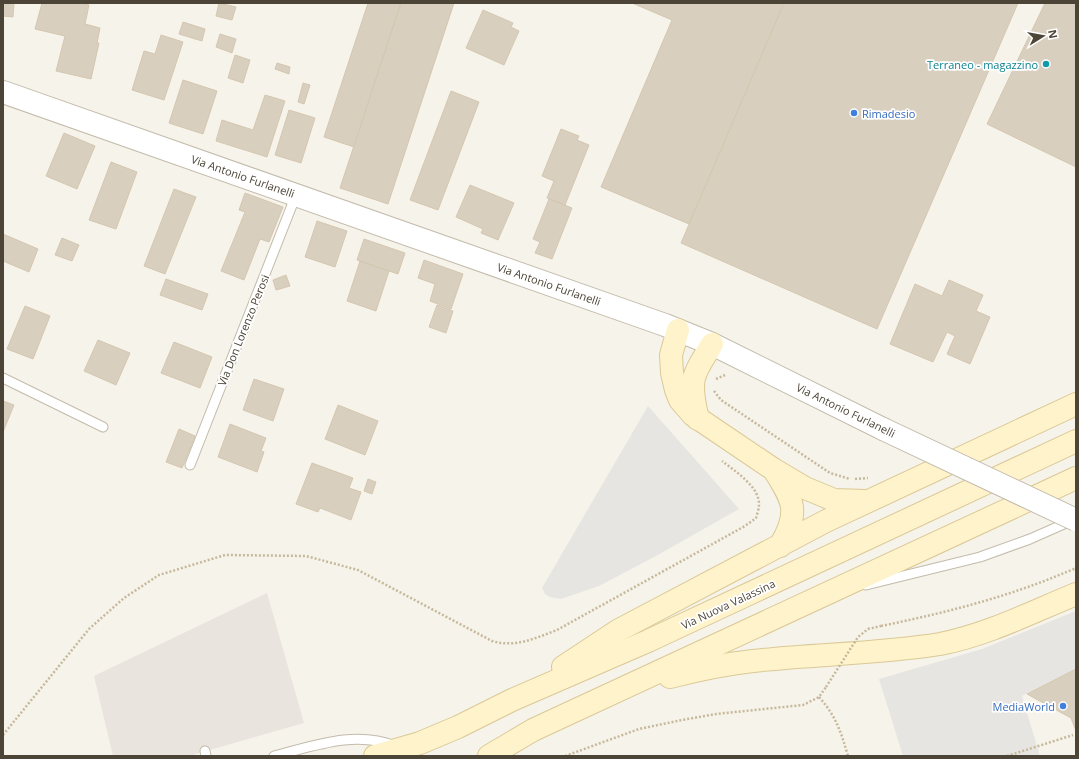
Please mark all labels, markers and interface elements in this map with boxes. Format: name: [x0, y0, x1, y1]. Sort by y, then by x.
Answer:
north arrow: [1023, 16, 1063, 56]
text: N: [1045, 28, 1062, 40]
place label: Terraneo - magazzino: [927, 57, 1038, 72]
marker: Terraneo - magazzino: [1041, 59, 1051, 69]
place label: Rimadesio: [862, 106, 916, 121]
marker: Rimadesio: [849, 108, 859, 118]
street label: Via Antonio Furlanelli: [189, 151, 297, 201]
street label: Via Antonio Furlanelli: [495, 259, 603, 309]
street label: Via Don Lorenzo Perosi: [214, 272, 272, 388]
street label: Via Antonio Furlanelli: [794, 379, 898, 441]
street label: Via Nuova Valassina: [679, 576, 777, 632]
place label: MediaWorld: [993, 699, 1055, 714]
marker: MediaWorld: [1058, 701, 1068, 711]

